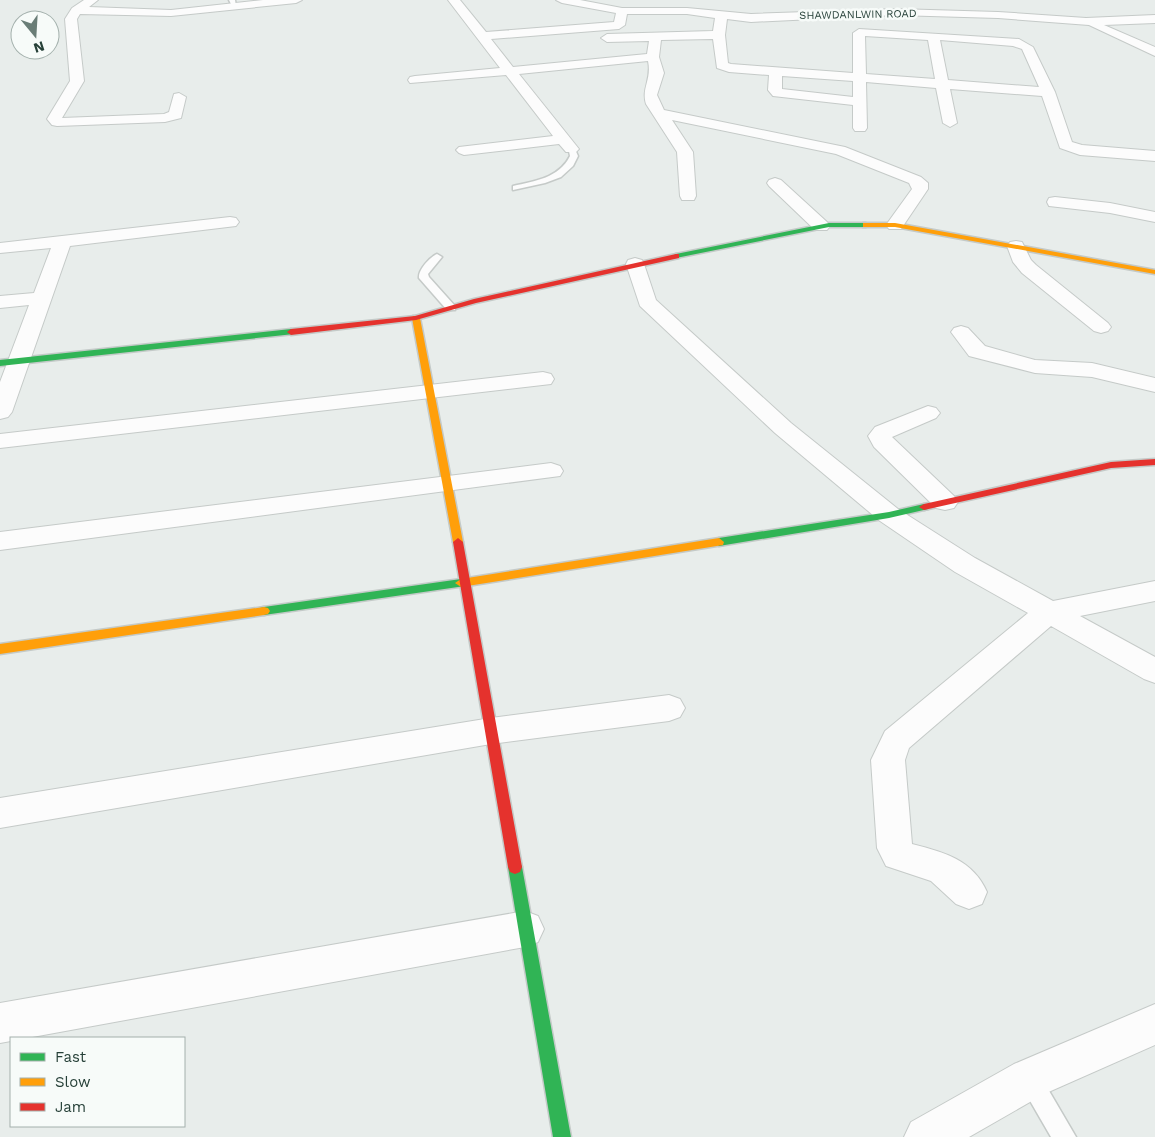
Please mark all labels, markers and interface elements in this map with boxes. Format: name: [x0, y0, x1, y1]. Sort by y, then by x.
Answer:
street label: SHAWDANLWIN ROAD: [799, 7, 917, 22]
north arrow: [10, 10, 60, 60]
text: N: [32, 38, 46, 57]
legend: [10, 1037, 185, 1127]
text: Fast: [55, 1048, 87, 1066]
text: Slow: [55, 1073, 91, 1091]
text: Jam: [55, 1098, 86, 1116]

